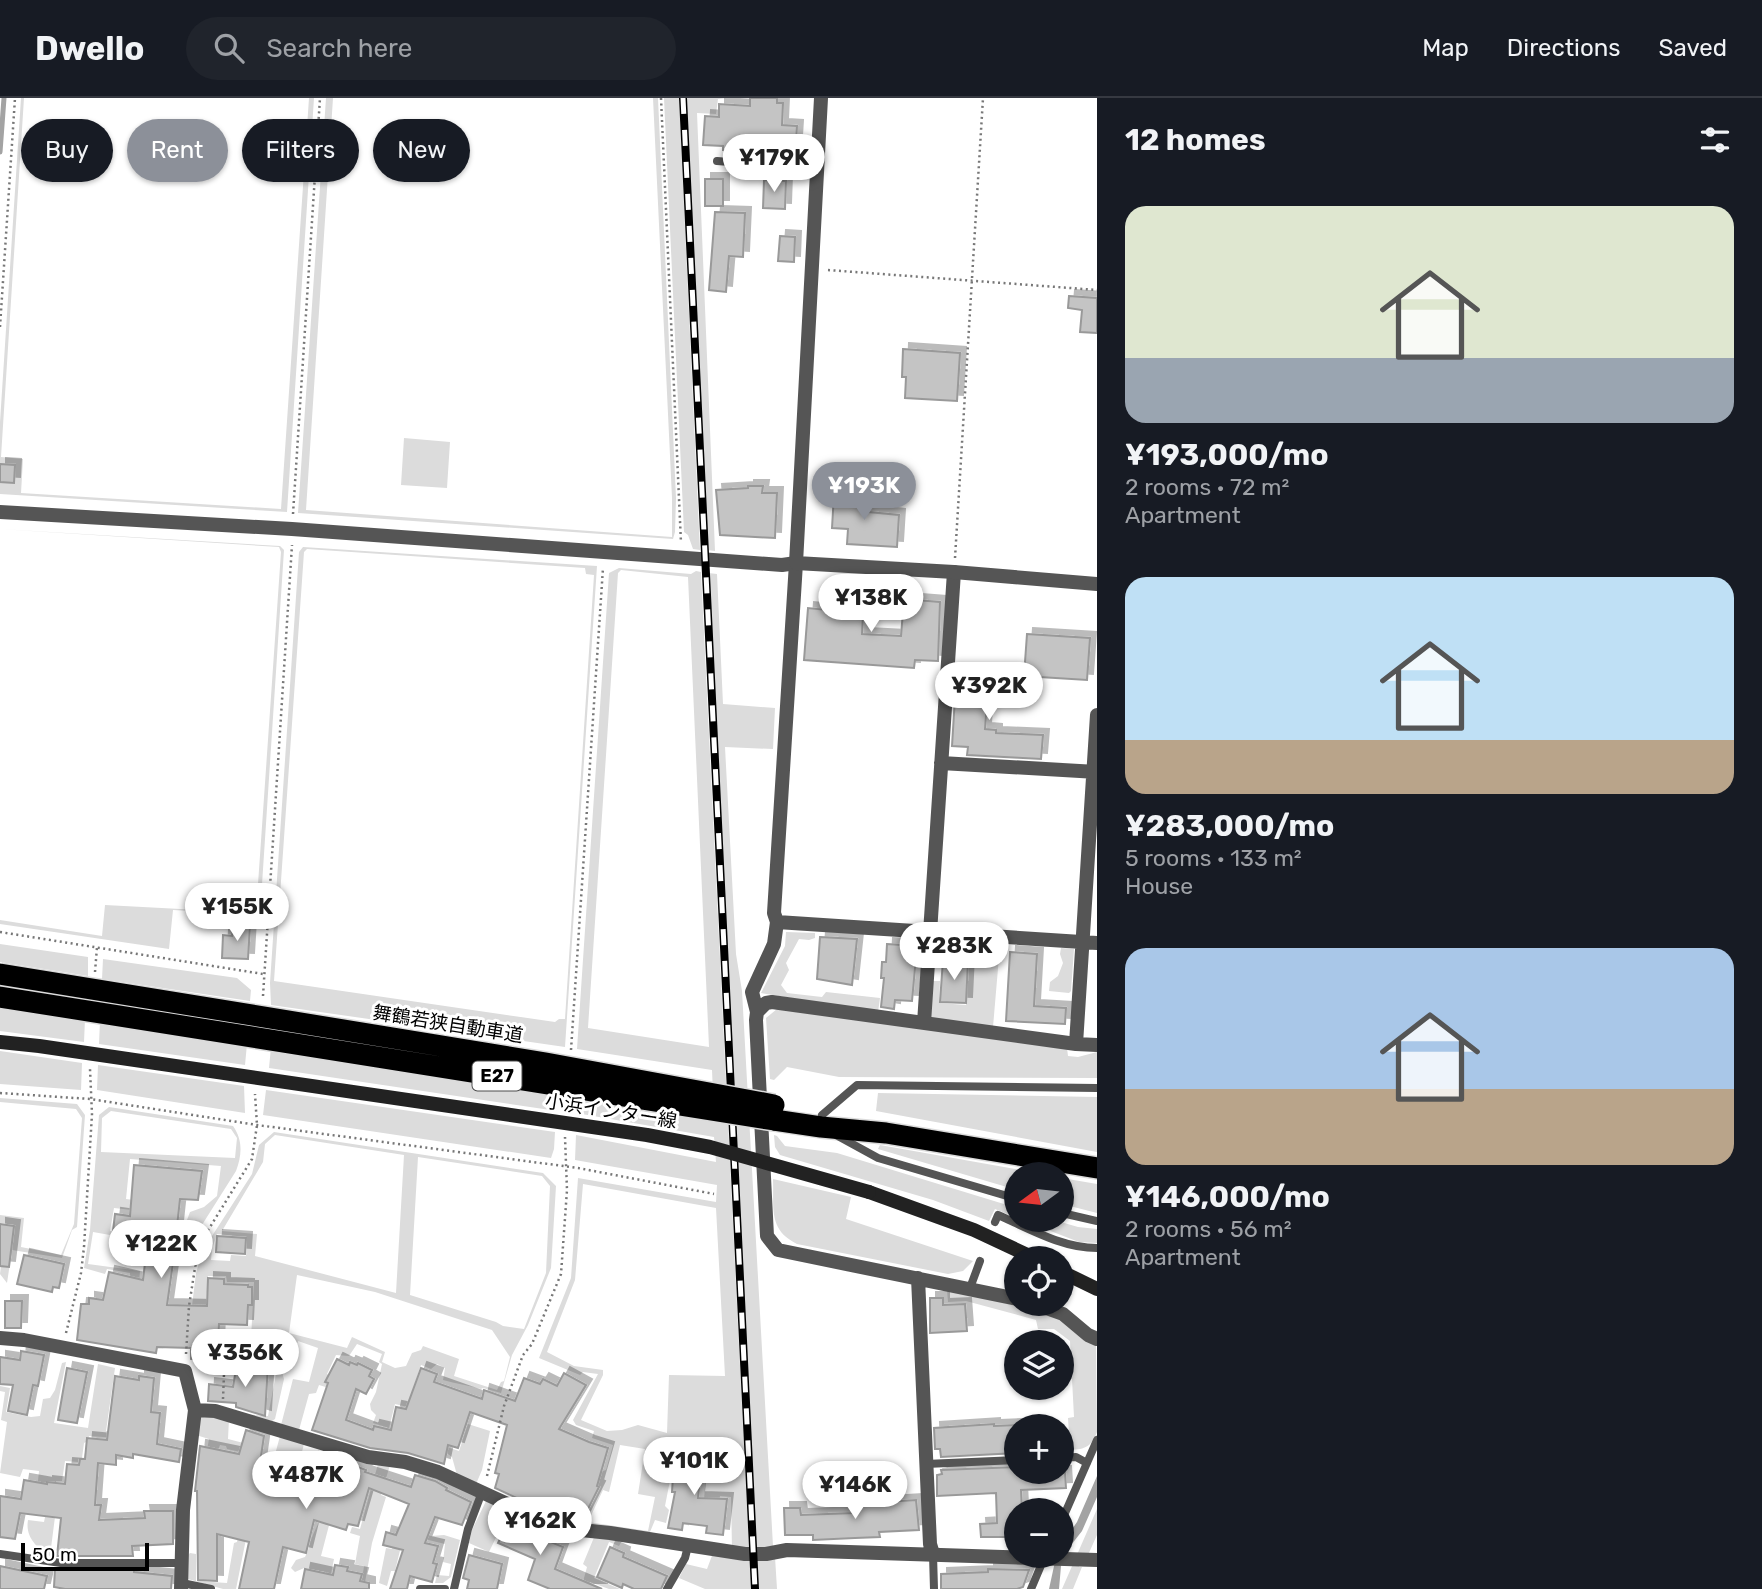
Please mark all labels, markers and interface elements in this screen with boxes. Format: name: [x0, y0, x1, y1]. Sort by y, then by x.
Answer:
search box: [186, 17, 676, 80]
text: Dwello: [35, 29, 144, 68]
icon: search: [210, 29, 248, 67]
text: Search here: [266, 33, 412, 64]
text: Map: [1422, 34, 1469, 62]
text: Directions: [1507, 34, 1620, 62]
text: Saved: [1658, 34, 1727, 62]
chip: Buy: [21, 119, 113, 182]
chip: Rent: [127, 119, 228, 182]
chip: Filters: [242, 119, 359, 182]
chip: New: [373, 119, 470, 182]
icon: filters: [1696, 121, 1734, 159]
text: 12 homes: [1125, 122, 1266, 158]
pin: ¥179K: [725, 134, 823, 194]
text: ¥179K: [739, 143, 809, 171]
icon: home: [1367, 252, 1493, 378]
text: ¥193,000/mo: [1125, 437, 1329, 473]
pin: ¥193K: [815, 462, 913, 522]
text: ¥193K: [828, 471, 900, 499]
text: 2 rooms · 72 m²: [1125, 473, 1289, 501]
text: Apartment: [1125, 501, 1241, 529]
pin: ¥138K: [822, 574, 920, 634]
text: ¥138K: [834, 583, 908, 611]
icon: home: [1367, 623, 1493, 749]
pin: ¥392K: [940, 662, 1038, 722]
text: ¥392K: [951, 671, 1027, 699]
text: ¥283,000/mo: [1125, 808, 1334, 844]
text: 5 rooms · 133 m²: [1125, 844, 1302, 872]
text: House: [1125, 872, 1193, 900]
pin: ¥155K: [188, 884, 286, 943]
text: ¥155K: [201, 892, 273, 920]
pin: ¥283K: [905, 922, 1003, 982]
text: ¥283K: [916, 931, 992, 959]
icon: home: [1367, 994, 1493, 1120]
street label: 舞鶴若狭自動車道: [371, 1001, 525, 1047]
road number: E27: [472, 1062, 522, 1091]
street label: 小浜インター線: [544, 1089, 678, 1133]
north arrow: [1004, 1162, 1074, 1232]
map controls: [1004, 1162, 1074, 1568]
text: ¥146,000/mo: [1125, 1179, 1330, 1215]
text: 2 rooms · 56 m²: [1125, 1215, 1292, 1243]
pin: ¥122K: [112, 1220, 210, 1280]
text: ¥122K: [125, 1229, 197, 1257]
text: Apartment: [1125, 1243, 1241, 1271]
button: locate: [1004, 1246, 1074, 1316]
pin: ¥356K: [196, 1330, 294, 1389]
button: layers: [1004, 1330, 1074, 1400]
text: ¥356K: [207, 1338, 283, 1366]
button: +: [1004, 1414, 1074, 1484]
pin: ¥101K: [645, 1438, 743, 1497]
text: ¥101K: [659, 1446, 729, 1474]
pin: ¥487K: [257, 1452, 355, 1511]
text: ¥487K: [268, 1460, 344, 1488]
pin: ¥146K: [806, 1462, 904, 1521]
text: ¥146K: [818, 1470, 892, 1498]
pin: ¥162K: [491, 1498, 589, 1557]
button: −: [1004, 1498, 1074, 1568]
text: ¥162K: [504, 1506, 576, 1534]
scale bar: [21, 1540, 149, 1572]
text: 50 m: [32, 1543, 77, 1566]

